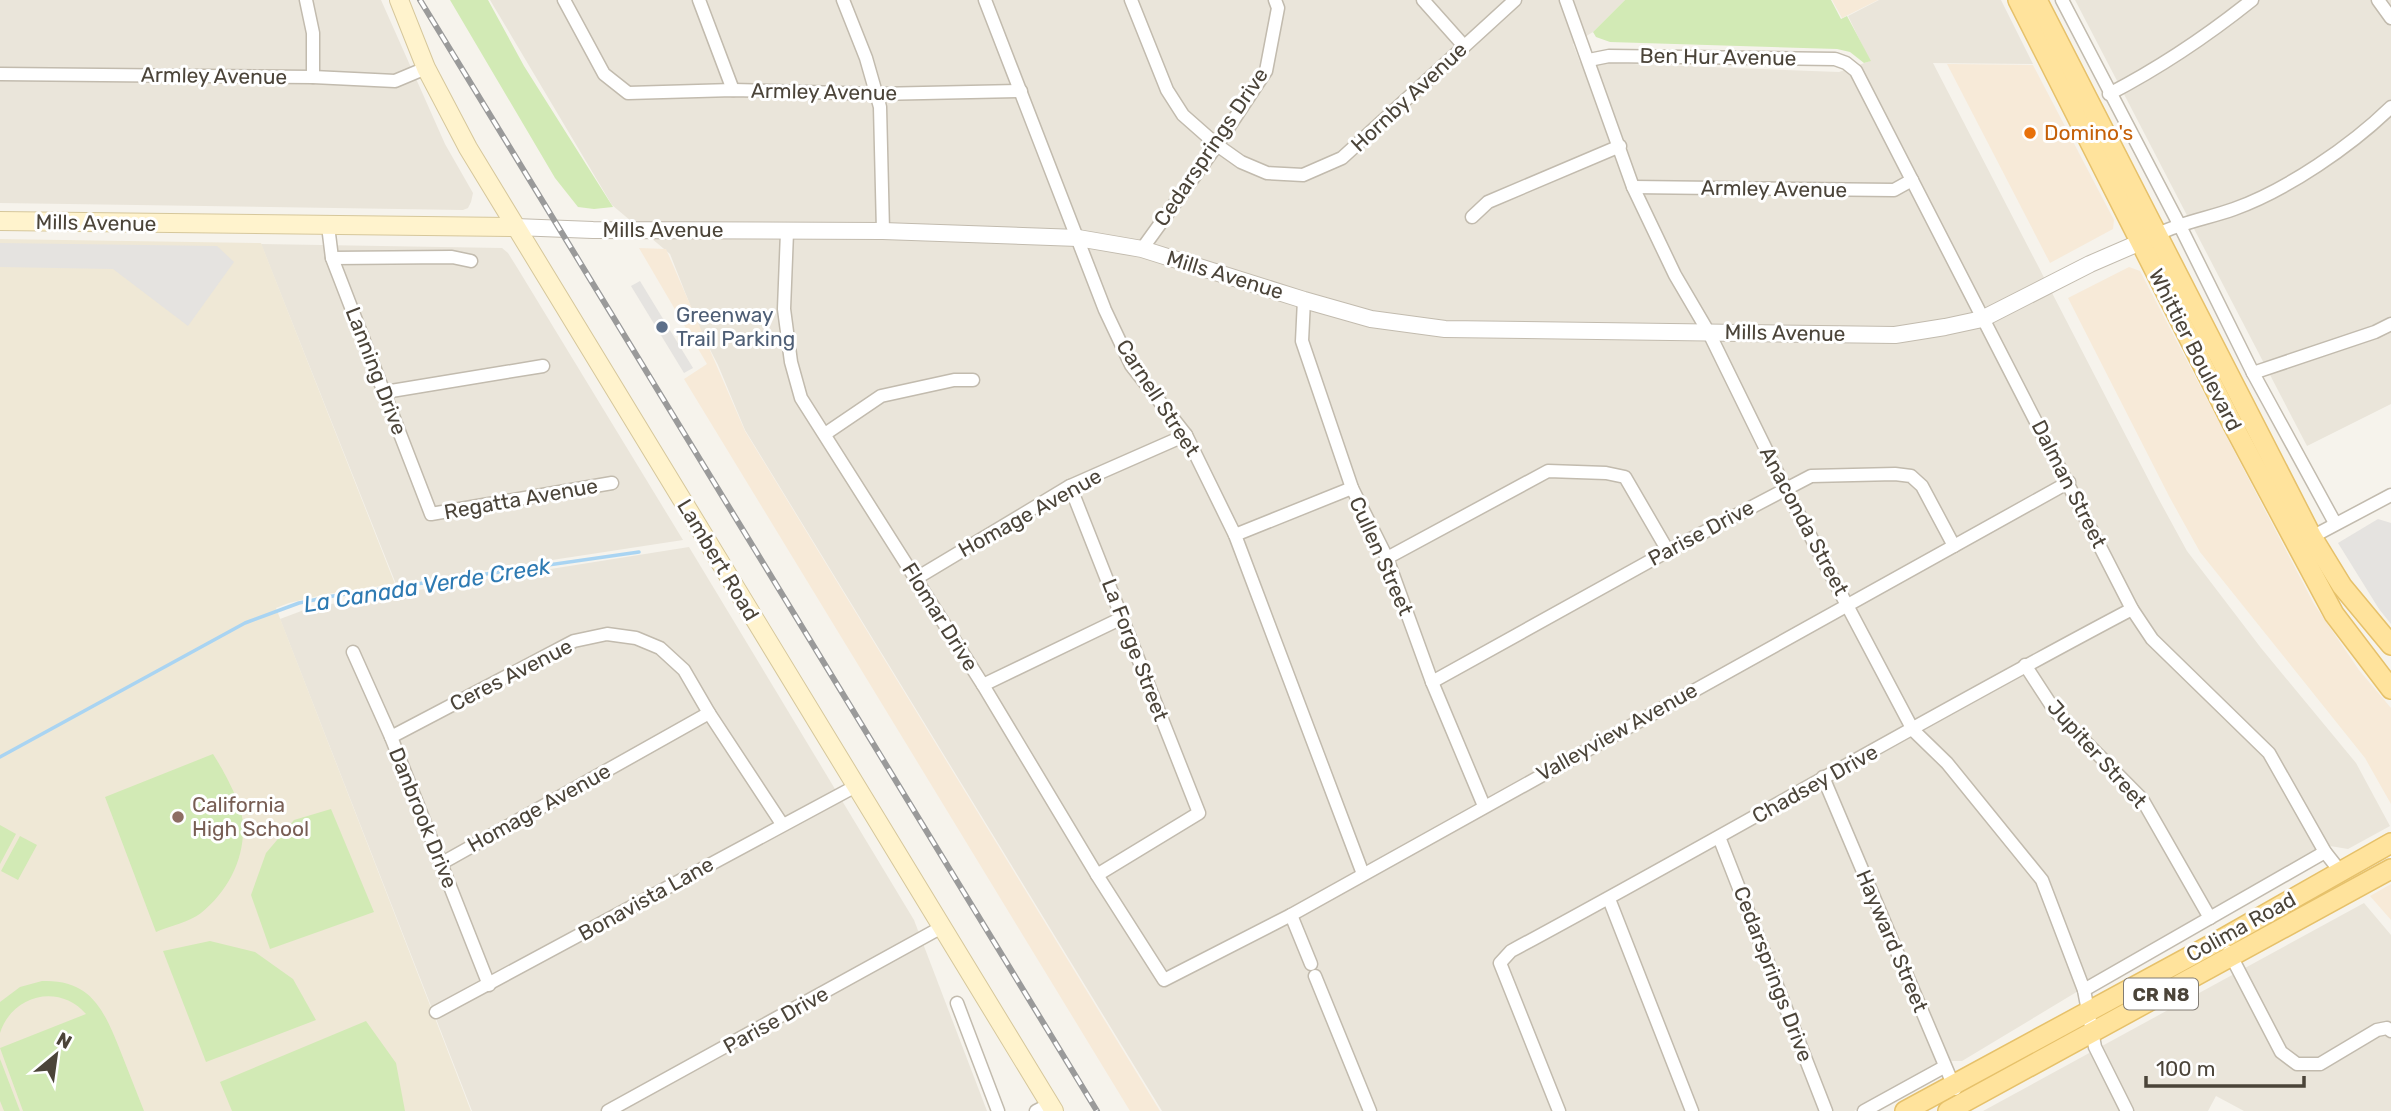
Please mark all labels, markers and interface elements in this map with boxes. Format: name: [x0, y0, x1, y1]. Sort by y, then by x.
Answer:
street label: Hornby Avenue: [1346, 37, 1472, 157]
street label: Ben Hur Avenue: [1639, 43, 1797, 70]
street label: Armley Avenue: [141, 62, 287, 89]
street label: Cedarsprings Drive: [1148, 63, 1273, 231]
street label: Armley Avenue: [751, 78, 897, 105]
place label: Domino's: [2044, 120, 2133, 145]
marker: Domino's: [2022, 125, 2038, 141]
street label: Armley Avenue: [1701, 175, 1847, 202]
street label: Mills Avenue: [35, 209, 157, 236]
street label: Mills Avenue: [603, 217, 723, 242]
street label: Mills Avenue: [1164, 245, 1287, 304]
street label: Whittier Boulevard: [2144, 264, 2247, 435]
place label: Greenway Trail Parking: [676, 302, 795, 351]
street label: Lanning Drive: [341, 303, 412, 438]
marker: Greenway Trail Parking: [654, 319, 670, 335]
street label: Mills Avenue: [1724, 319, 1846, 346]
street label: Carnell Street: [1111, 335, 1205, 461]
street label: Dalman Street: [2027, 416, 2112, 552]
street label: Anaconda Street: [1755, 442, 1854, 599]
street label: Homage Avenue: [954, 463, 1106, 562]
street label: Regatta Avenue: [442, 473, 600, 524]
street label: Cullen Street: [1344, 493, 1419, 619]
street label: Lambert Road: [672, 494, 765, 625]
street label: Parise Drive: [1644, 494, 1758, 571]
water label: La Canada Verde Creek: [302, 551, 553, 618]
street label: Flomar Drive: [897, 558, 984, 675]
street label: La Forge Street: [1097, 575, 1174, 725]
street label: Ceres Avenue: [445, 633, 576, 716]
street label: Valleyview Avenue: [1532, 677, 1702, 786]
street label: Jupiter Street: [2042, 694, 2152, 813]
street label: Chadsey Drive: [1748, 739, 1882, 828]
street label: Danbrook Drive: [384, 744, 463, 892]
street label: Homage Avenue: [463, 758, 615, 857]
place label: California High School: [192, 792, 309, 841]
marker: California High School: [170, 809, 186, 825]
street label: Bonavista Lane: [574, 851, 718, 946]
street label: Hayward Street: [1851, 866, 1934, 1016]
street label: Cedarsprings Drive: [1729, 883, 1818, 1065]
street label: Colima Road: [2182, 886, 2300, 967]
road number: CR N8: [2124, 978, 2198, 1010]
street label: Parise Drive: [719, 980, 833, 1059]
north arrow: [21, 1020, 91, 1090]
text: N: [52, 1027, 76, 1054]
scale bar: [2146, 1044, 2304, 1088]
text: 100 m: [2156, 1056, 2215, 1081]

